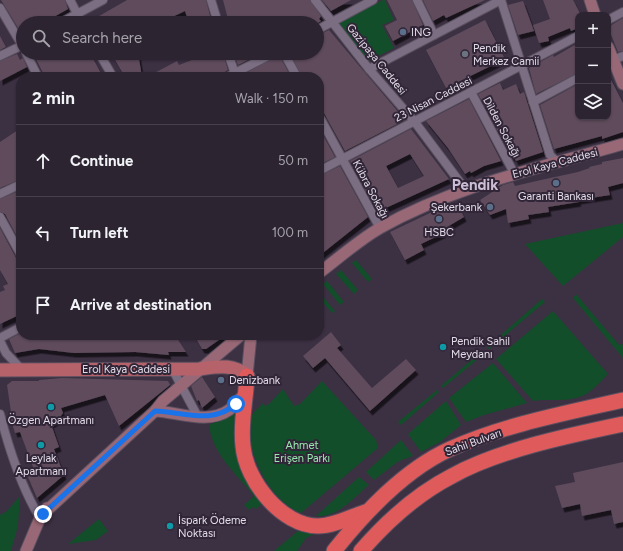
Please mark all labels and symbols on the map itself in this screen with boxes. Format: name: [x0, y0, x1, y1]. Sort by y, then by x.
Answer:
street label: Gazipaşa Caddesi: [344, 21, 409, 97]
place label: ING: [411, 26, 431, 39]
marker: ING: [398, 27, 408, 37]
place label: Pendik Merkez Camii: [473, 42, 539, 68]
marker: Pendik Merkez Camii: [460, 49, 470, 59]
street label: 23 Nisan Caddesi: [392, 74, 474, 125]
street label: Dilden Sokağı: [480, 95, 523, 160]
street label: Erol Kaya Caddesi: [511, 146, 599, 181]
street label: Kübra Sokağı: [350, 158, 391, 221]
district label: Pendik: [452, 176, 498, 194]
marker: Garanti Bankası: [551, 178, 561, 188]
place label: Garanti Bankası: [518, 190, 594, 203]
place label: Şekerbank: [431, 201, 483, 214]
marker: Şekerbank: [485, 202, 495, 212]
marker: HSBC: [434, 214, 444, 224]
place label: HSBC: [424, 226, 454, 239]
place label: Pendik Sahil Meydanı: [451, 335, 510, 361]
marker: Pendik Sahil Meydanı: [438, 342, 448, 352]
street label: Erol Kaya Caddesi: [82, 363, 170, 376]
place label: Denizbank: [229, 374, 281, 387]
marker: Denizbank: [216, 375, 226, 385]
route start: [227, 395, 245, 413]
marker: Özgen Apartmanı: [46, 402, 56, 412]
place label: Özgen Apartmanı: [8, 413, 94, 427]
street label: Sahil Bulvarı: [443, 426, 503, 459]
park label: Ahmet Erişen Parkı: [274, 439, 330, 465]
marker: Leylak Apartmanı: [36, 440, 46, 450]
place label: Leylak Apartmanı: [15, 452, 67, 478]
route end: [34, 505, 52, 523]
place label: İspark Ödeme Noktası: [178, 513, 246, 540]
marker: İspark Ödeme Noktası: [165, 521, 175, 531]

